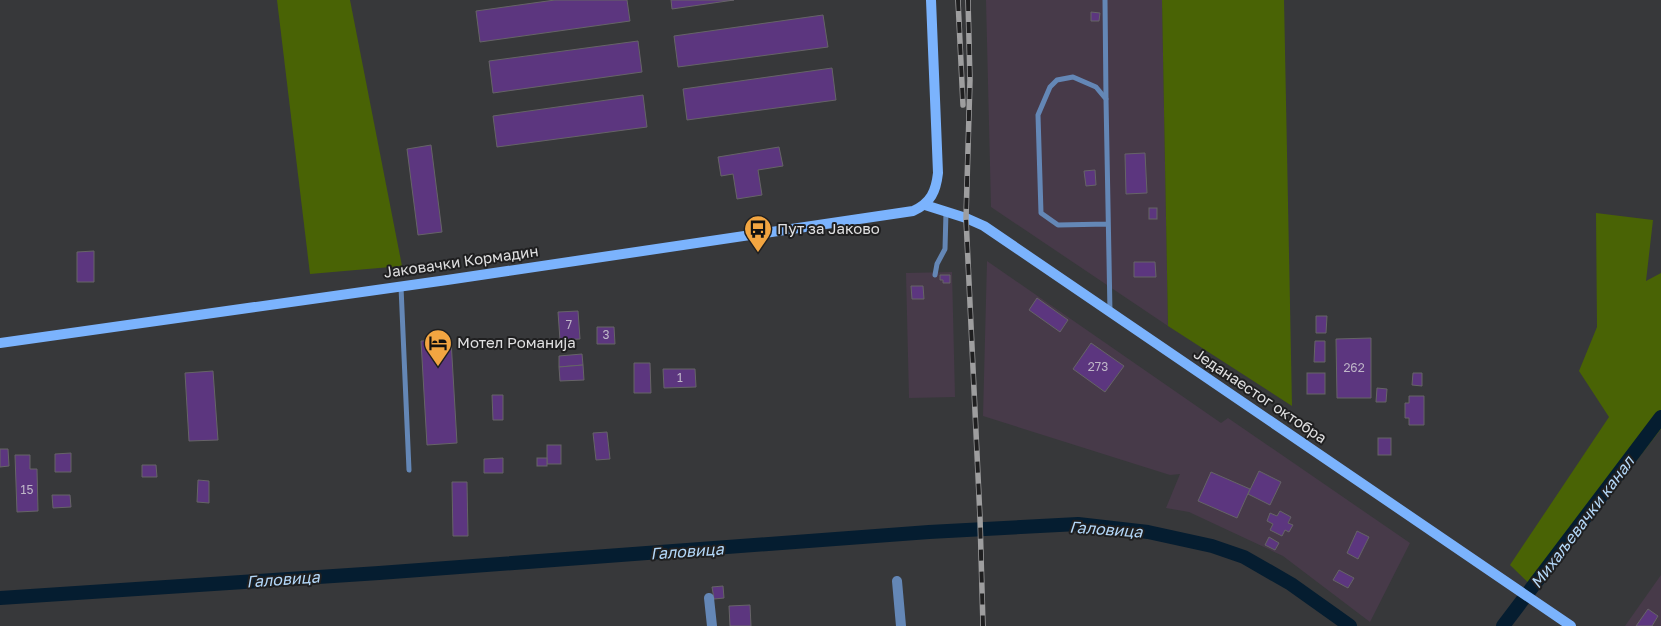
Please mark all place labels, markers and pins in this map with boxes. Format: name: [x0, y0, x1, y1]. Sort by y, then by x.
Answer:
bus stop icon: Пут за Јаково: [743, 214, 773, 253]
place label: Пут за Јаково: [777, 219, 880, 237]
hotel icon: Мотел Романија: [423, 328, 453, 367]
place label: Мотел Романија: [457, 333, 576, 351]

